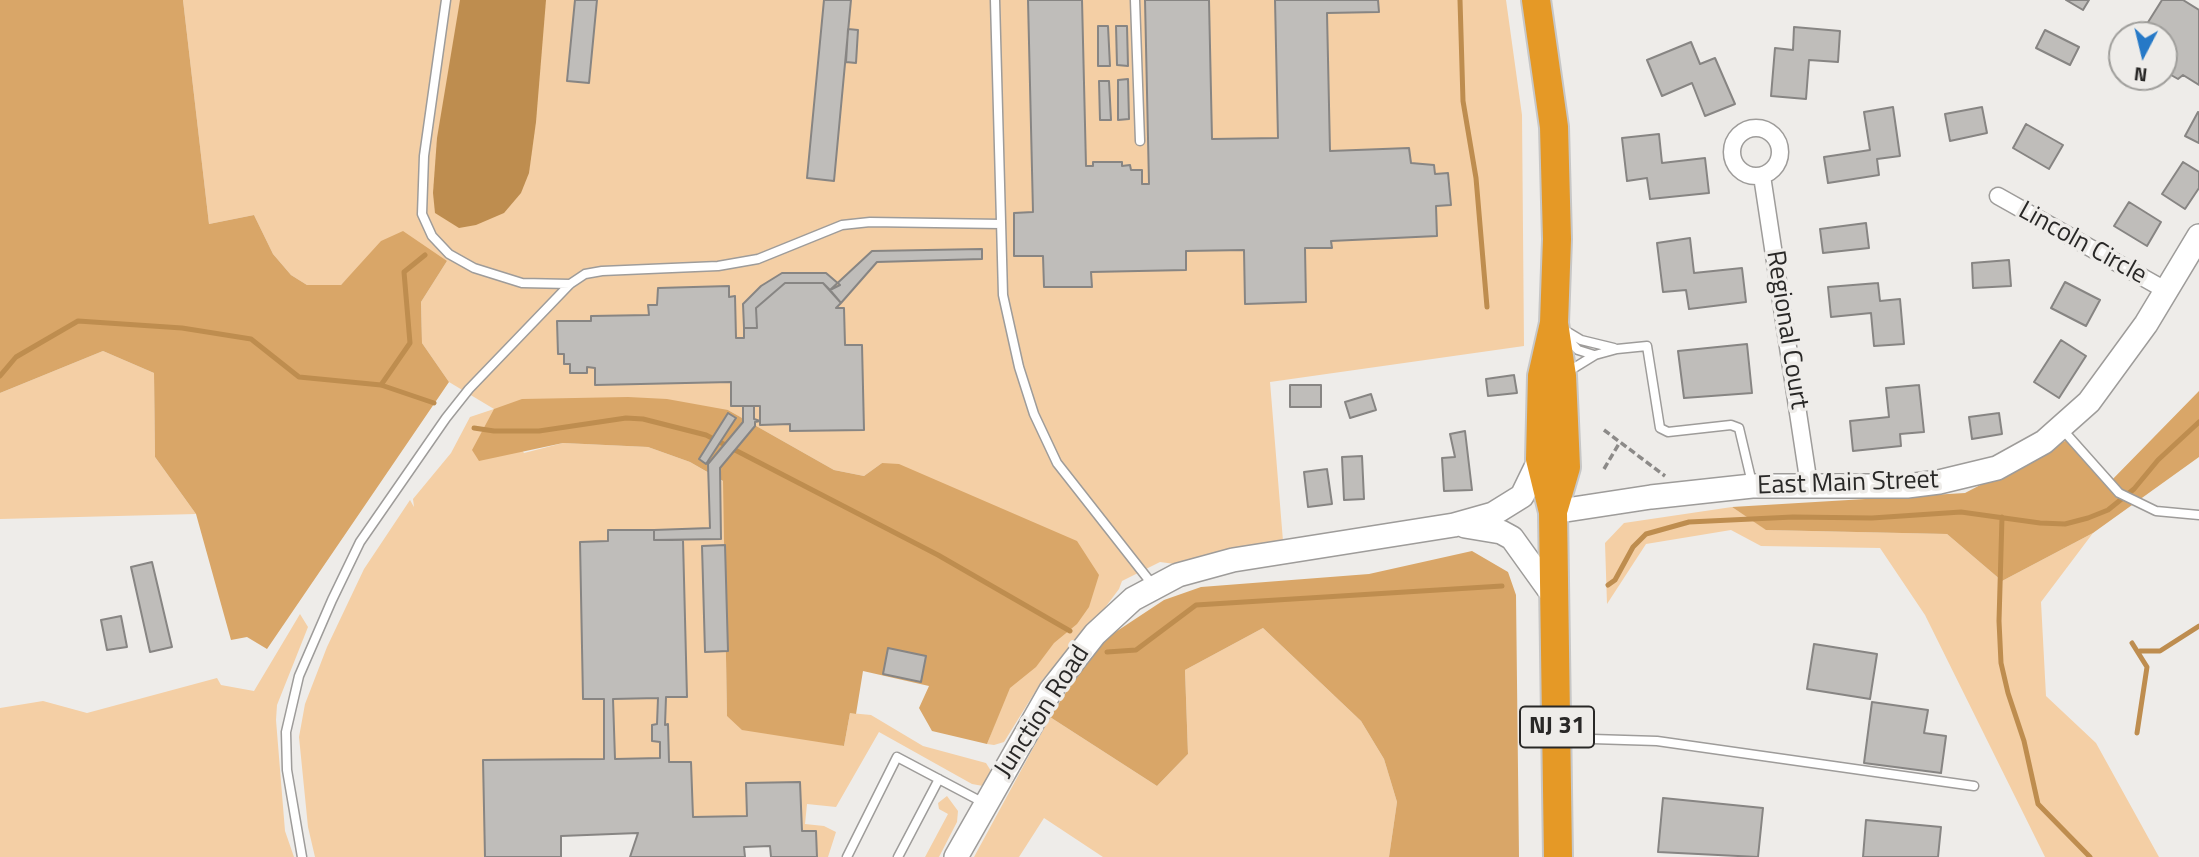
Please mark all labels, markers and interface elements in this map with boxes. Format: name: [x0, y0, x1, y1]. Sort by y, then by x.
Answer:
north arrow: [2108, 21, 2178, 91]
text: N: [2132, 60, 2149, 91]
street label: Lincoln Circle: [2012, 196, 2152, 292]
street label: Regional Court: [1758, 249, 1814, 411]
street label: East Main Street: [1757, 465, 1939, 503]
street label: Junction Road: [989, 640, 1097, 784]
road number: NJ 31: [1520, 706, 1594, 748]

